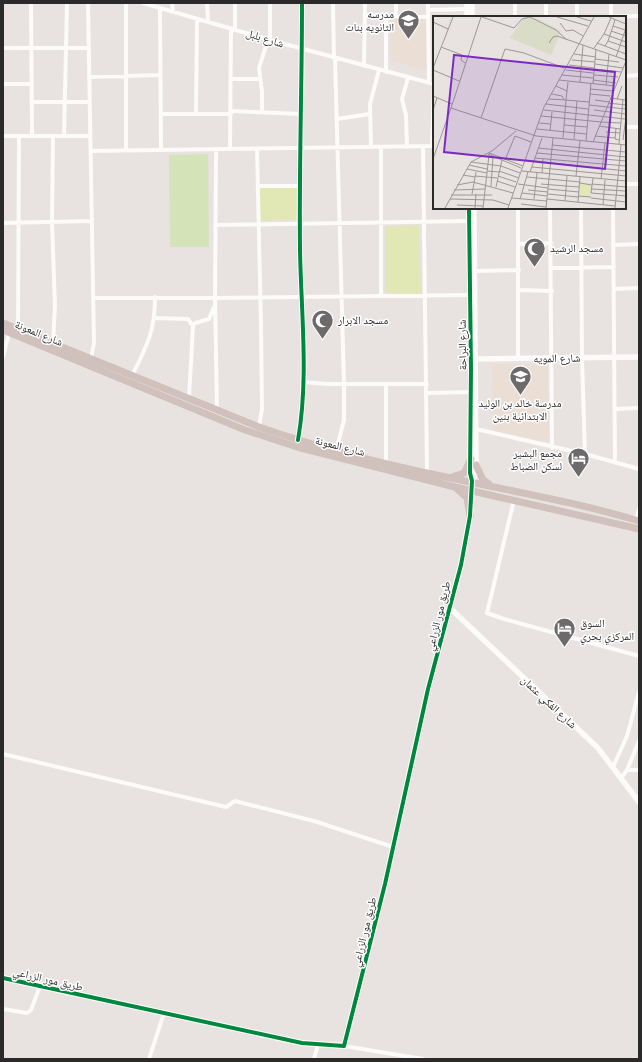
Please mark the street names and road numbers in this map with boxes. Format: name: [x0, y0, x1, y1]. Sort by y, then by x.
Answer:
street label: شارع بلبل: [244, 27, 285, 50]
street label: شارع المعونة: [13, 318, 65, 349]
street label: شارع البراحة: [456, 319, 469, 370]
street label: شارع المويه: [533, 352, 581, 365]
street label: شارع المعونة: [314, 434, 366, 459]
street label: طريق مور الزراعي: [424, 580, 455, 653]
street label: شارع الفكي عثمان: [517, 673, 579, 733]
street label: طريق مور الزراعي: [350, 896, 381, 969]
street label: طريق مور الزراعي: [11, 965, 84, 996]

